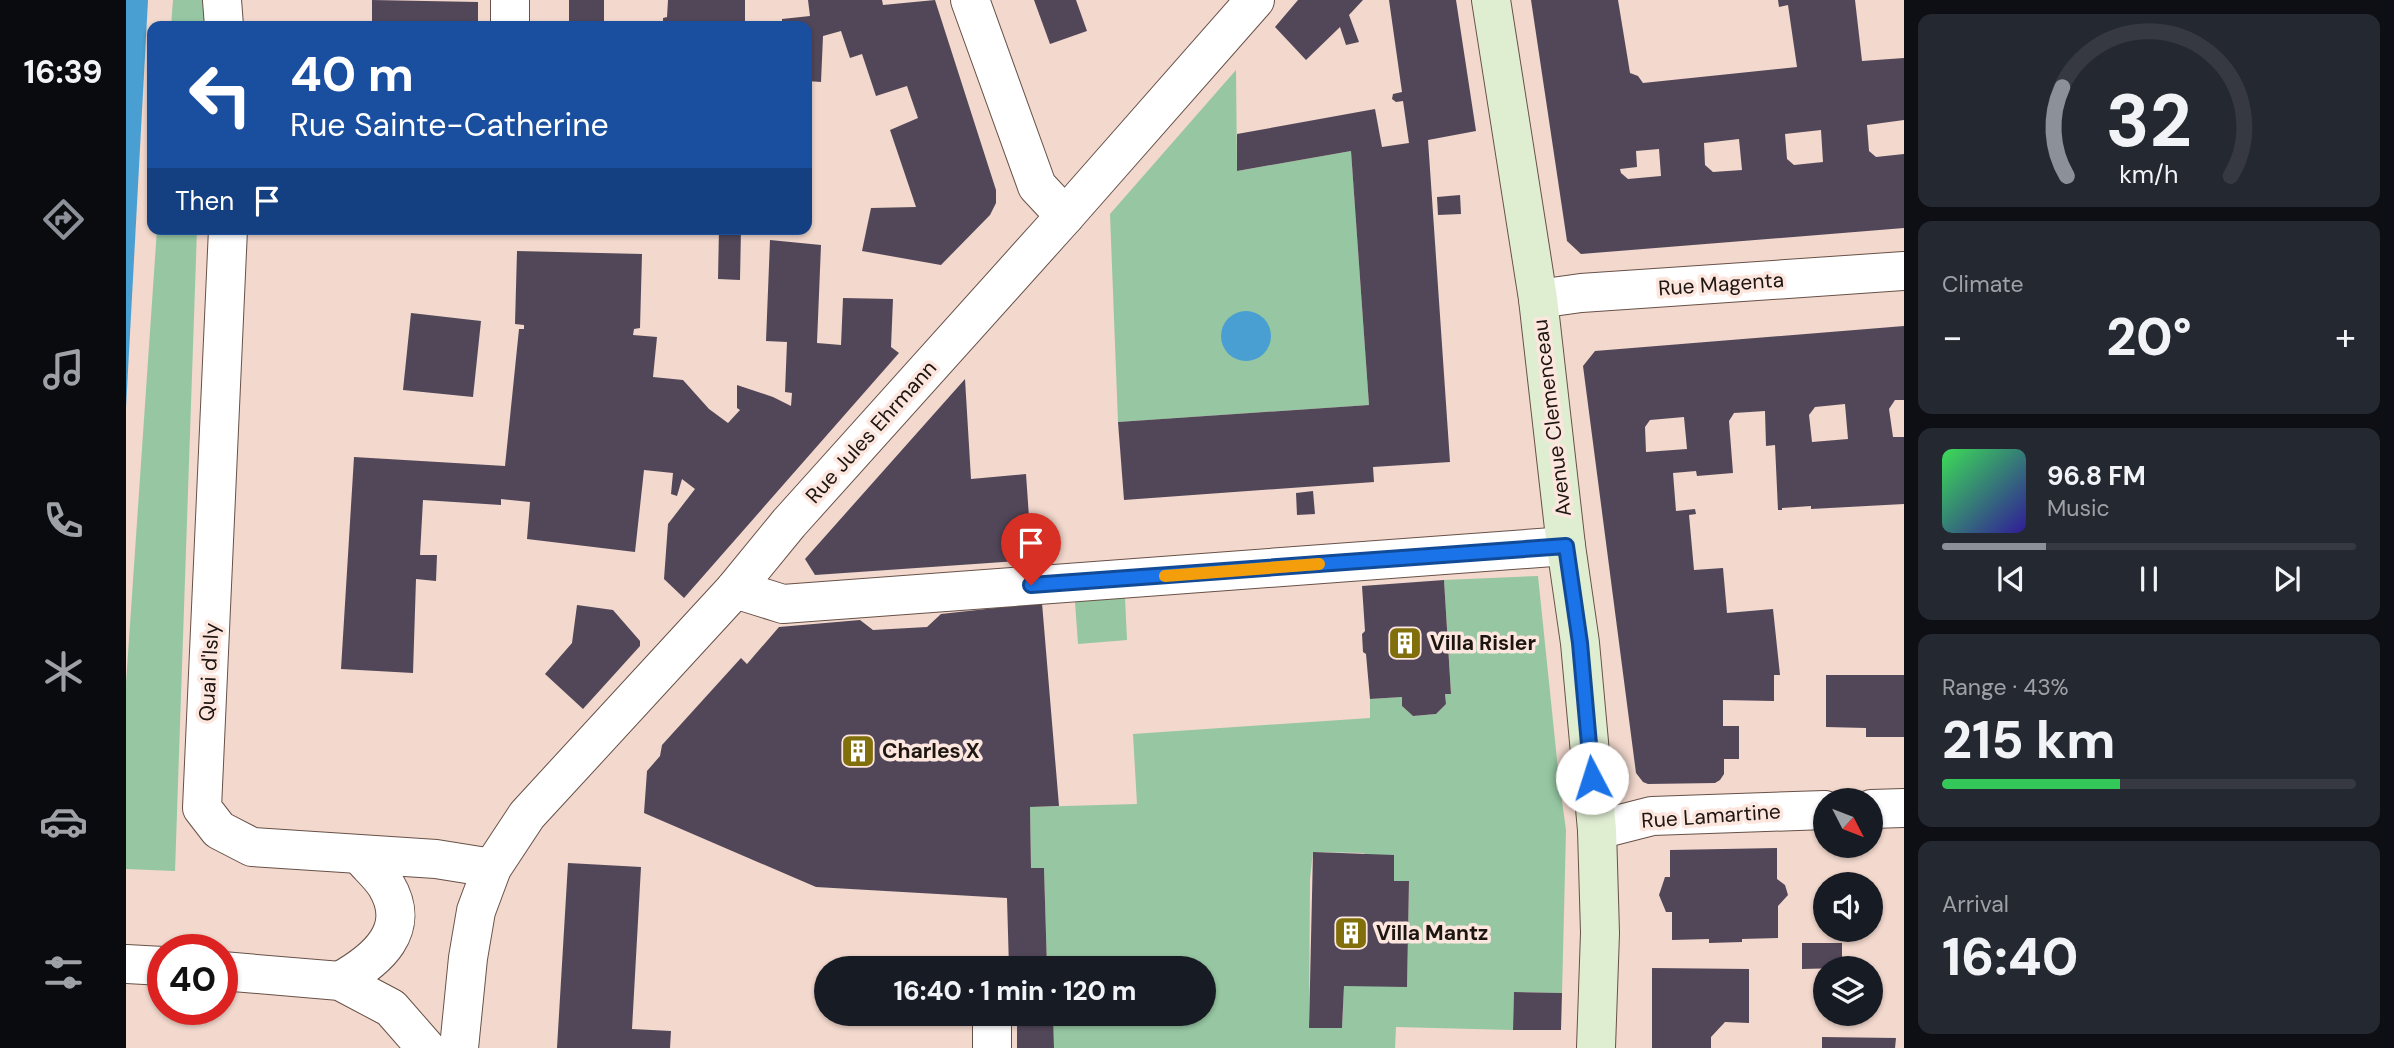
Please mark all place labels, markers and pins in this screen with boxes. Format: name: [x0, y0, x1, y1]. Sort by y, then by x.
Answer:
pin: [1001, 513, 1061, 585]
building icon: Villa Risler: [1386, 624, 1424, 662]
place label: Villa Risler: [1430, 629, 1536, 657]
building icon: Charles X: [839, 732, 877, 770]
place label: Charles X: [882, 737, 980, 765]
building icon: Villa Mantz: [1332, 914, 1370, 952]
place label: Villa Mantz: [1376, 919, 1488, 947]

